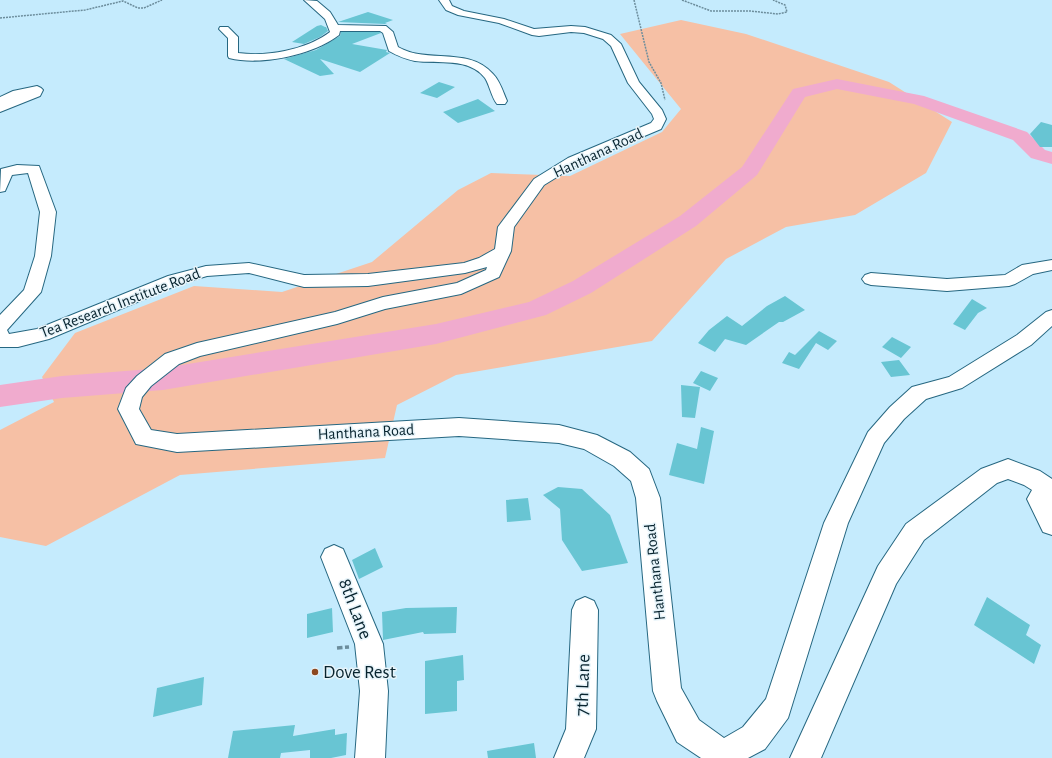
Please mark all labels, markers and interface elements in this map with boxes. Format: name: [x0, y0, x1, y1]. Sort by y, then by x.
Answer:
street label: Hanthana Road: [551, 125, 645, 181]
street label: Tea Research Institute Road: [38, 265, 202, 341]
street label: Hanthana Road: [317, 421, 415, 443]
street label: Hanthana Road: [642, 523, 668, 621]
street label: 8th Lane: [335, 576, 375, 642]
street label: 7th Lane: [572, 654, 594, 716]
place label: Dove Rest: [323, 663, 396, 682]
marker: Dove Rest: [310, 667, 320, 677]

